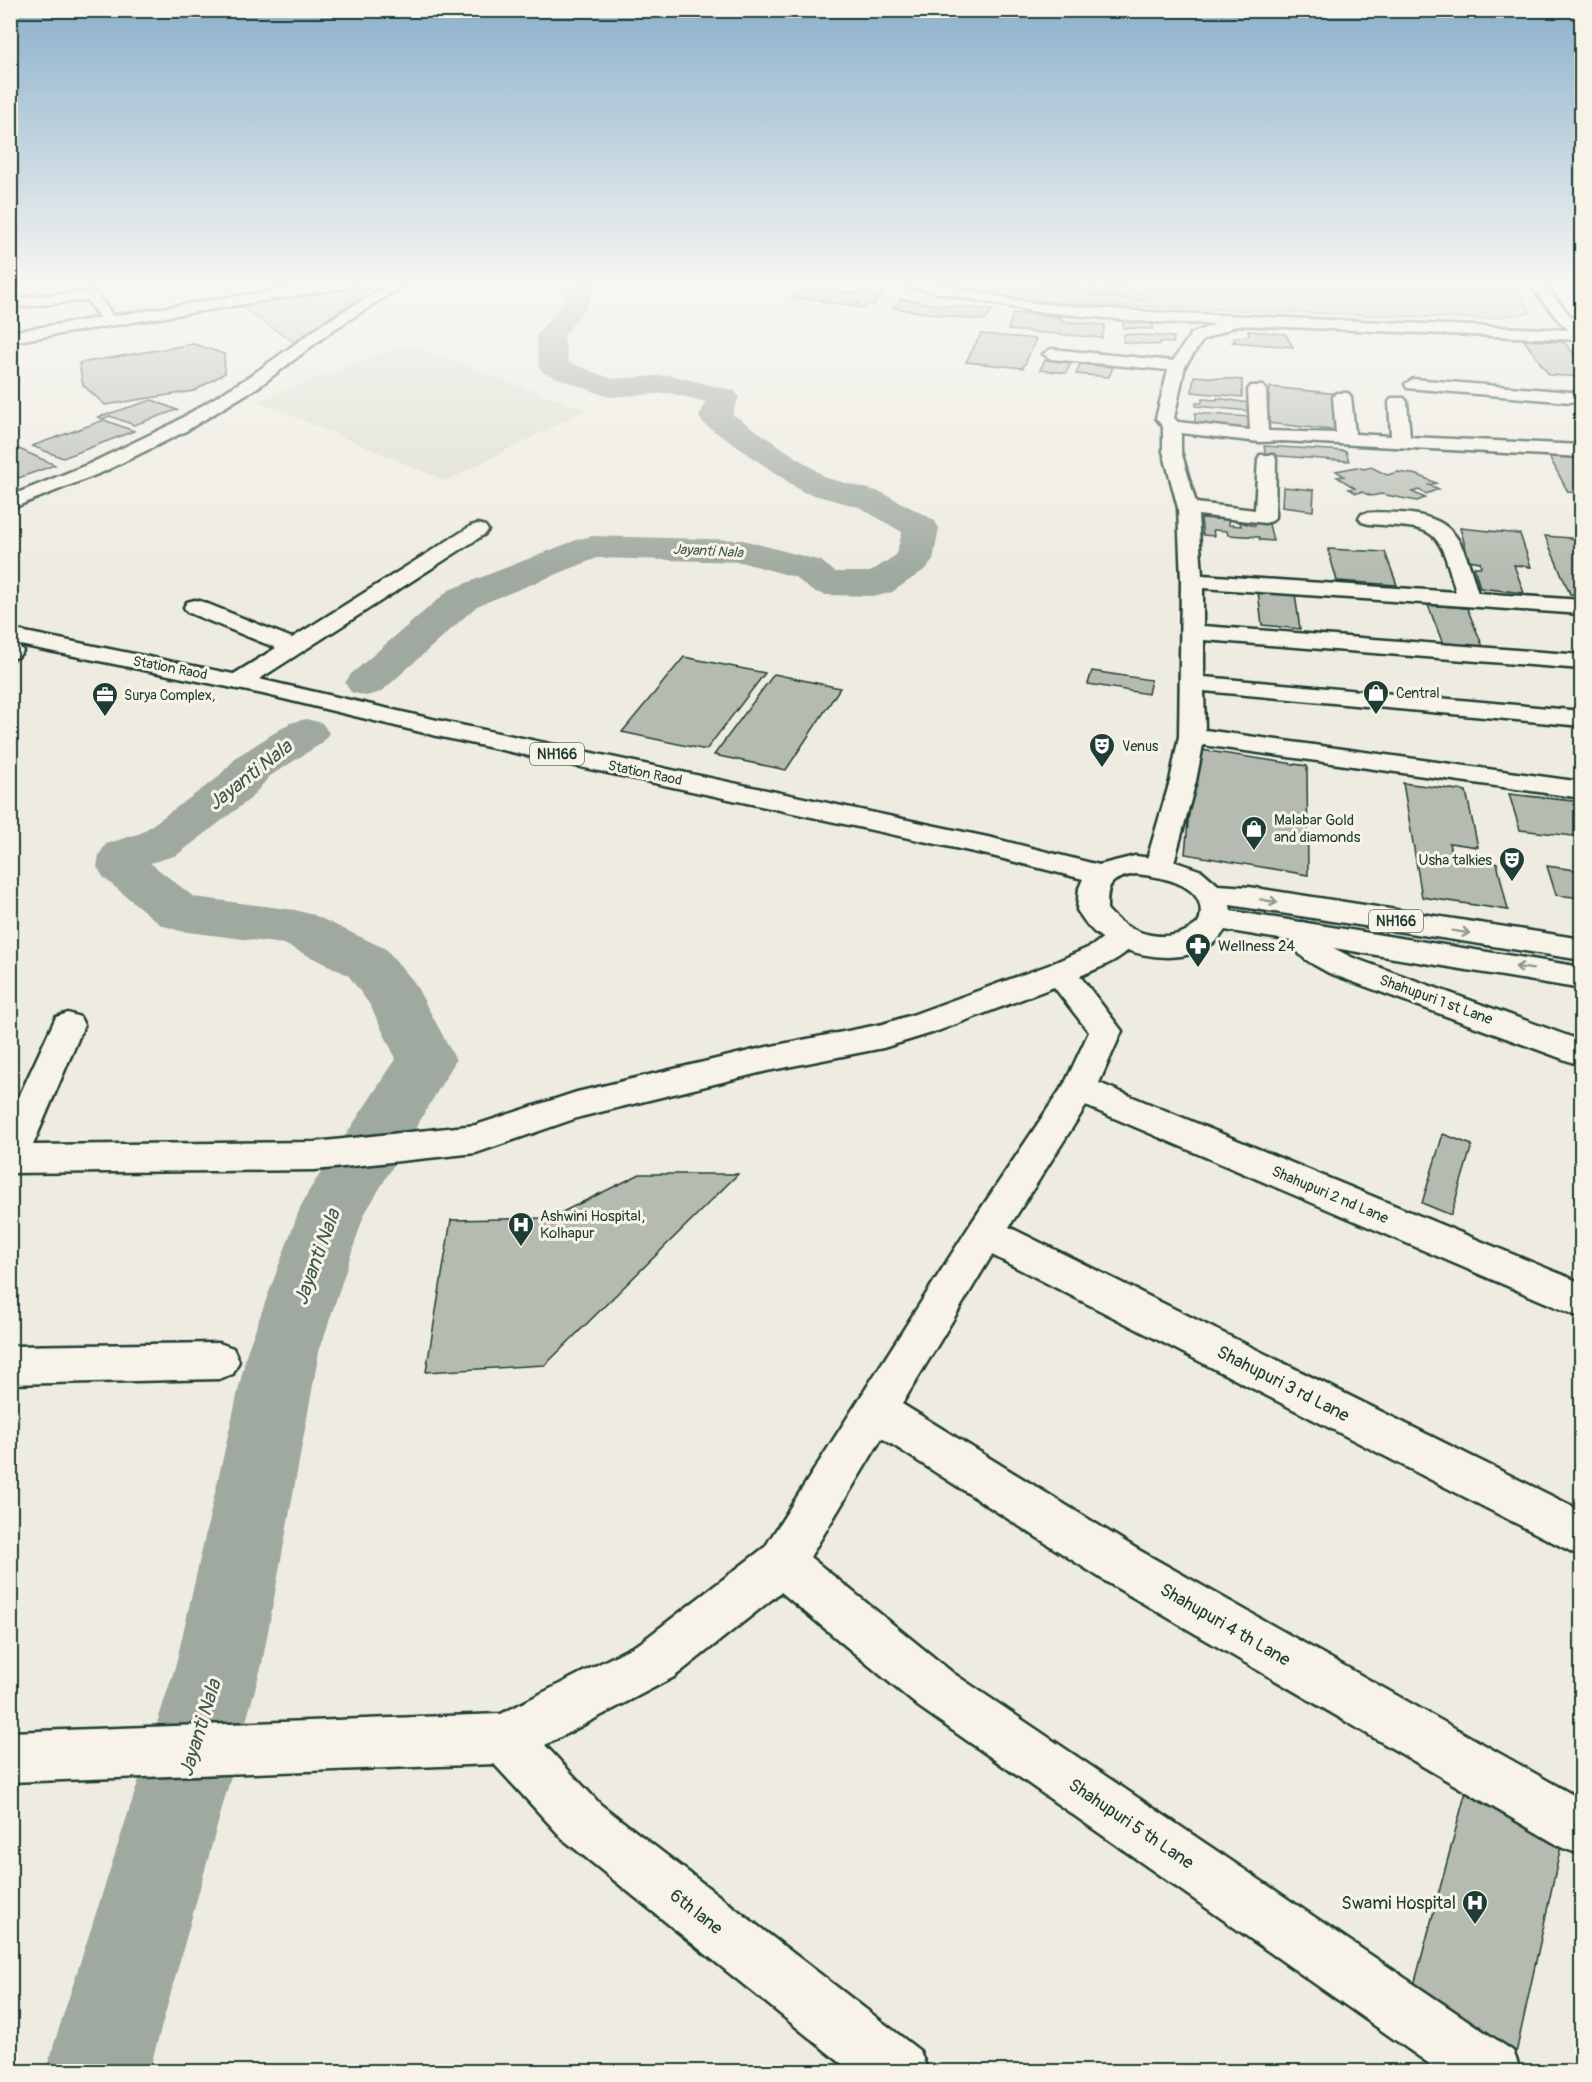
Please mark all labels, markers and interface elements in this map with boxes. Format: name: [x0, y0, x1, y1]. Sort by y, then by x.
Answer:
water label: Jayanti Nala: [673, 541, 745, 561]
street label: Station Raod: [131, 652, 209, 684]
shop icon: Central: [1361, 678, 1391, 716]
office icon: Surya Complex,: [90, 680, 120, 718]
place label: Central: [1396, 685, 1440, 702]
place label: Surya Complex,: [124, 687, 215, 704]
theatre icon: Venus: [1087, 731, 1117, 769]
water label: Jayanti Nala: [203, 733, 298, 816]
place label: Venus: [1122, 738, 1159, 755]
road number: NH166: [530, 743, 584, 765]
street label: Station Raod: [606, 757, 684, 789]
place label: Malabar Gold and diamonds: [1274, 811, 1361, 847]
shop icon: Malabar Gold and diamonds: [1239, 814, 1269, 852]
theatre icon: Usha talkies: [1497, 845, 1527, 883]
place label: Usha talkies: [1418, 851, 1492, 870]
one-way arrow: [1258, 896, 1278, 907]
road number: NH166: [1369, 910, 1423, 932]
one-way arrow: [1451, 926, 1470, 937]
pharmacy icon: Wellness 24: [1183, 931, 1213, 969]
place label: Wellness 24: [1218, 937, 1295, 956]
one-way arrow: [1514, 963, 1534, 974]
street label: Shahupuri 1 st Lane: [1377, 971, 1496, 1030]
street label: Shahupuri 2 nd Lane: [1269, 1162, 1392, 1228]
water label: Jayanti Nala: [288, 1204, 346, 1308]
place label: Ashwini Hospital, Kolhapur: [540, 1207, 645, 1243]
hospital icon: Ashwini Hospital, Kolhapur: [506, 1210, 536, 1248]
street label: Shahupuri 3 rd Lane: [1213, 1341, 1353, 1427]
street label: Shahupuri 4 th Lane: [1156, 1578, 1294, 1672]
water label: Jayanti Nala: [173, 1675, 227, 1780]
street label: Shahupuri 5 th Lane: [1064, 1774, 1198, 1874]
street label: 6th lane: [665, 1884, 727, 1940]
hospital icon: Swami Hospital: [1460, 1888, 1490, 1926]
place label: Swami Hospital: [1341, 1892, 1456, 1915]

